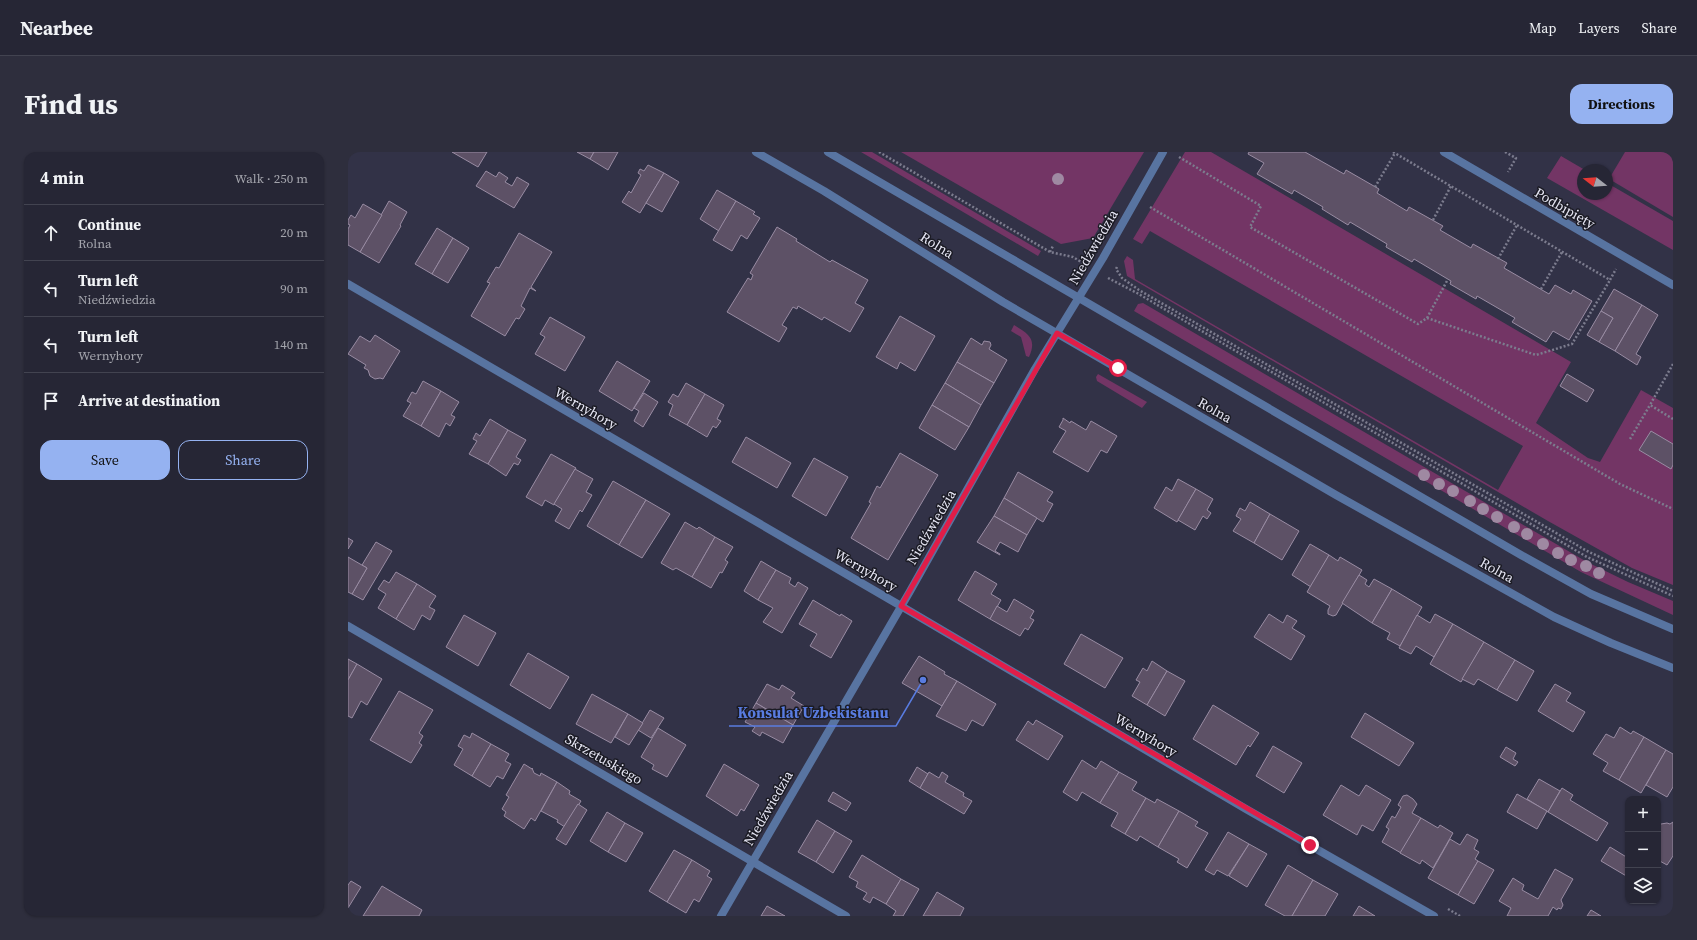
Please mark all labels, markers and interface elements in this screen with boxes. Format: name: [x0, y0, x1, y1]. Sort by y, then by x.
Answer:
text: Nearbee: [20, 15, 93, 41]
text: Map: [1529, 18, 1556, 38]
text: Layers: [1578, 18, 1620, 38]
text: Share: [1642, 18, 1677, 38]
button: Directions: [1570, 84, 1673, 124]
text: Find us: [24, 85, 118, 123]
north arrow: [1577, 164, 1613, 200]
text: 4 min: [40, 166, 84, 190]
text: Walk · 250 m: [235, 170, 308, 187]
street label: Podbipięty: [1531, 183, 1600, 234]
street label: Niedźwiedzia: [1063, 205, 1123, 288]
text: Continue: [78, 214, 141, 235]
icon: ahead: [40, 222, 62, 244]
text: 20 m: [280, 224, 308, 241]
street label: Rolna: [916, 227, 958, 264]
text: Rolna: [78, 235, 112, 252]
text: Turn left: [78, 270, 138, 291]
icon: left: [40, 278, 62, 300]
text: 90 m: [280, 280, 308, 297]
text: Niedźwiedzia: [78, 291, 156, 308]
text: Turn left: [78, 326, 138, 347]
icon: left: [40, 334, 62, 356]
text: 140 m: [274, 336, 308, 353]
text: Wernyhory: [78, 347, 143, 364]
route start: [1109, 359, 1127, 377]
street label: Wernyhory: [551, 382, 622, 435]
icon: arrive: [40, 390, 62, 412]
text: Arrive at destination: [78, 390, 220, 411]
street label: Rolna: [1194, 392, 1236, 428]
button: Save: [40, 440, 170, 480]
button: Share: [178, 440, 308, 480]
street label: Niedźwiedzia: [901, 485, 961, 568]
street label: Wernyhory: [831, 544, 902, 597]
street label: Rolna: [1476, 552, 1518, 588]
callout: Konsulat Uzbekistanu: [729, 699, 896, 726]
text: Konsulat Uzbekistanu: [737, 702, 889, 723]
street label: Wernyhory: [1111, 708, 1182, 762]
street label: Skrzetuskiego: [562, 729, 647, 789]
street label: Niedźwiedzia: [738, 766, 798, 849]
map controls: [1625, 796, 1661, 904]
button: +: [1625, 796, 1661, 832]
button: −: [1625, 832, 1661, 868]
route end: [1301, 836, 1319, 854]
button: layers: [1625, 868, 1661, 904]

